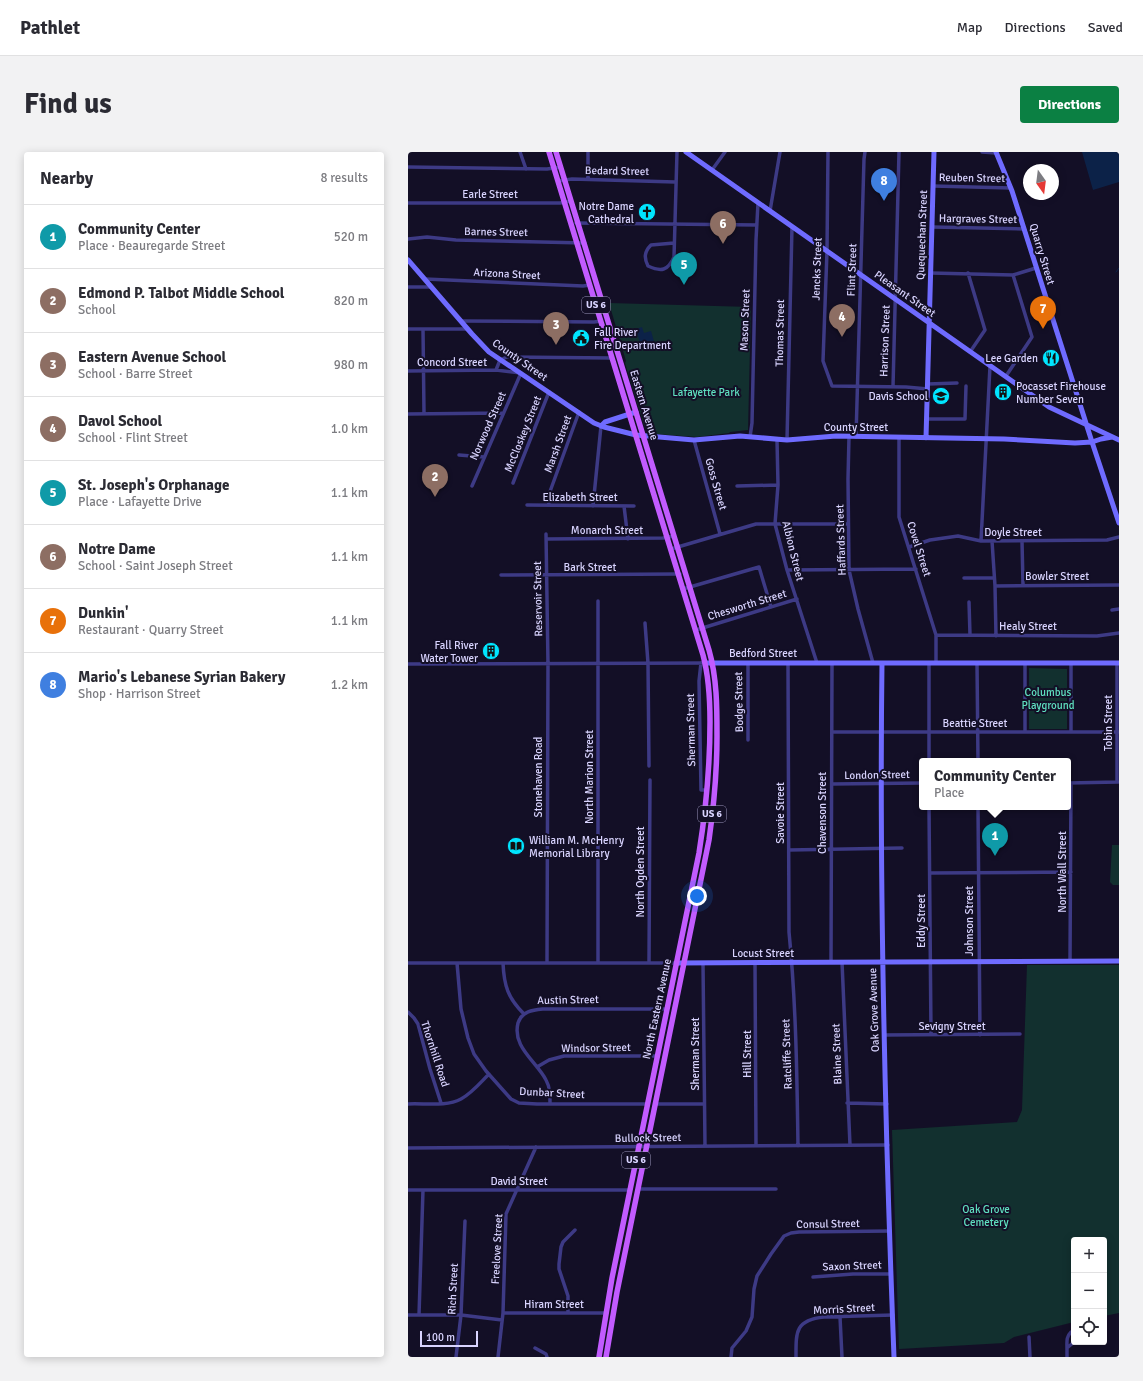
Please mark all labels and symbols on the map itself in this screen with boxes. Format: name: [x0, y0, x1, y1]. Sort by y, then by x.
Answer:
street label: Bedard Street: [585, 164, 649, 178]
north arrow: [1023, 164, 1059, 200]
pin: 8: [871, 168, 897, 201]
street label: Reuben Street: [939, 171, 1005, 185]
street label: Earle Street: [462, 188, 518, 201]
street label: Quequechan Street: [914, 190, 930, 280]
place label: Notre Dame Cathedral: [578, 200, 634, 226]
church icon: Notre Dame Cathedral: [637, 202, 657, 222]
pin: 6: [710, 211, 736, 244]
street label: Hargraves Street: [939, 212, 1017, 226]
street label: Quarry Street: [1027, 222, 1058, 286]
street label: Barnes Street: [464, 225, 528, 239]
street label: Jencks Street: [809, 237, 825, 301]
street label: Flint Street: [845, 243, 859, 297]
pin: 5: [671, 252, 697, 285]
street label: Arizona Street: [473, 266, 541, 282]
street label: Pleasant Street: [872, 268, 938, 320]
street label: Mason Street: [737, 289, 753, 351]
pin: 7: [1030, 296, 1056, 329]
road number: US 6: [582, 297, 610, 313]
street label: Thomas Street: [773, 299, 787, 367]
pin: 4: [829, 304, 855, 337]
street label: Harrison Street: [877, 305, 893, 377]
pin: 3: [543, 312, 569, 345]
place label: Fall River Fire Department: [594, 326, 671, 352]
public building icon: Fall River Fire Department: [571, 328, 591, 348]
street label: County Street: [490, 336, 550, 384]
restaurant icon: Lee Garden: [1041, 348, 1061, 368]
place label: Lee Garden: [985, 352, 1038, 365]
street label: Concord Street: [417, 356, 487, 369]
street label: Eastern Avenue: [627, 368, 661, 442]
place label: Pocasset Firehouse Number Seven: [1016, 380, 1106, 406]
building icon: Pocasset Firehouse Number Seven: [993, 382, 1013, 402]
park label: Lafayette Park: [672, 386, 740, 399]
school or university icon: Davis School: [931, 386, 951, 406]
street label: Norwood Street: [467, 390, 509, 462]
place label: Davis School: [869, 390, 928, 403]
street label: McCloskey Street: [502, 394, 544, 474]
street label: Marsh Street: [542, 413, 574, 475]
street label: County Street: [824, 421, 888, 434]
street label: Goss Street: [702, 456, 730, 512]
pin: 2: [422, 464, 448, 497]
street label: Elizabeth Street: [542, 491, 618, 504]
street label: Haffards Street: [833, 504, 849, 576]
street label: Albion Street: [779, 520, 807, 583]
street label: Covel Street: [904, 520, 934, 578]
street label: Monarch Street: [571, 524, 643, 537]
street label: Doyle Street: [984, 526, 1042, 539]
street label: Reservoir Street: [531, 561, 545, 637]
street label: Bark Street: [564, 561, 617, 574]
street label: Bowler Street: [1025, 570, 1089, 583]
street label: Chesworth Street: [706, 587, 788, 623]
street label: Healy Street: [999, 620, 1057, 633]
place label: Fall River Water Tower: [420, 639, 478, 665]
building icon: Fall River Water Tower: [481, 641, 501, 661]
street label: Bedford Street: [729, 647, 797, 660]
street label: Bodge Street: [732, 671, 746, 732]
park label: Columbus Playground: [1021, 686, 1075, 712]
street label: Sherman Street: [684, 693, 698, 767]
street label: Tobin Street: [1102, 695, 1115, 751]
street label: Beattie Street: [943, 717, 1008, 730]
street label: North Marion Street: [583, 730, 596, 824]
street label: Stonehaven Road: [532, 736, 545, 817]
street label: London Street: [844, 768, 910, 782]
street label: Chavenson Street: [816, 772, 829, 854]
street label: Savoie Street: [774, 782, 787, 844]
road number: US 6: [698, 806, 726, 822]
pin: 1: [982, 823, 1008, 856]
street label: North Ogden Street: [634, 826, 647, 918]
street label: North Wall Street: [1056, 831, 1069, 913]
place label: William M. McHenry Memorial Library: [529, 834, 625, 860]
library icon: William M. McHenry Memorial Library: [506, 836, 526, 856]
your location: [687, 886, 707, 906]
street label: Johnson Street: [963, 886, 976, 956]
street label: Eddy Street: [915, 894, 928, 948]
street label: Locust Street: [732, 947, 794, 960]
street label: North Eastern Avenue: [640, 958, 674, 1060]
street label: Oak Grove Avenue: [866, 968, 882, 1052]
street label: Austin Street: [537, 993, 599, 1007]
street label: Sherman Street: [689, 1017, 702, 1091]
street label: Ratcliffe Street: [779, 1018, 795, 1089]
street label: Thornhill Road: [418, 1019, 452, 1089]
street label: Sevigny Street: [918, 1020, 986, 1033]
street label: Blaine Street: [829, 1023, 845, 1085]
street label: Hill Street: [741, 1030, 754, 1078]
street label: Windsor Street: [561, 1041, 631, 1055]
street label: Dunbar Street: [519, 1085, 585, 1101]
street label: Bullock Street: [615, 1131, 681, 1145]
road number: US 6: [622, 1152, 650, 1168]
street label: David Street: [490, 1175, 548, 1188]
park label: Oak Grove Cemetery: [962, 1203, 1010, 1229]
street label: Freelove Street: [489, 1213, 505, 1285]
street label: Consul Street: [796, 1217, 860, 1231]
street label: Saxon Street: [822, 1258, 882, 1274]
street label: Rich Street: [445, 1263, 461, 1315]
street label: Hiram Street: [524, 1298, 584, 1311]
street label: Morris Street: [813, 1301, 875, 1317]
scale bar: [420, 1329, 478, 1348]

